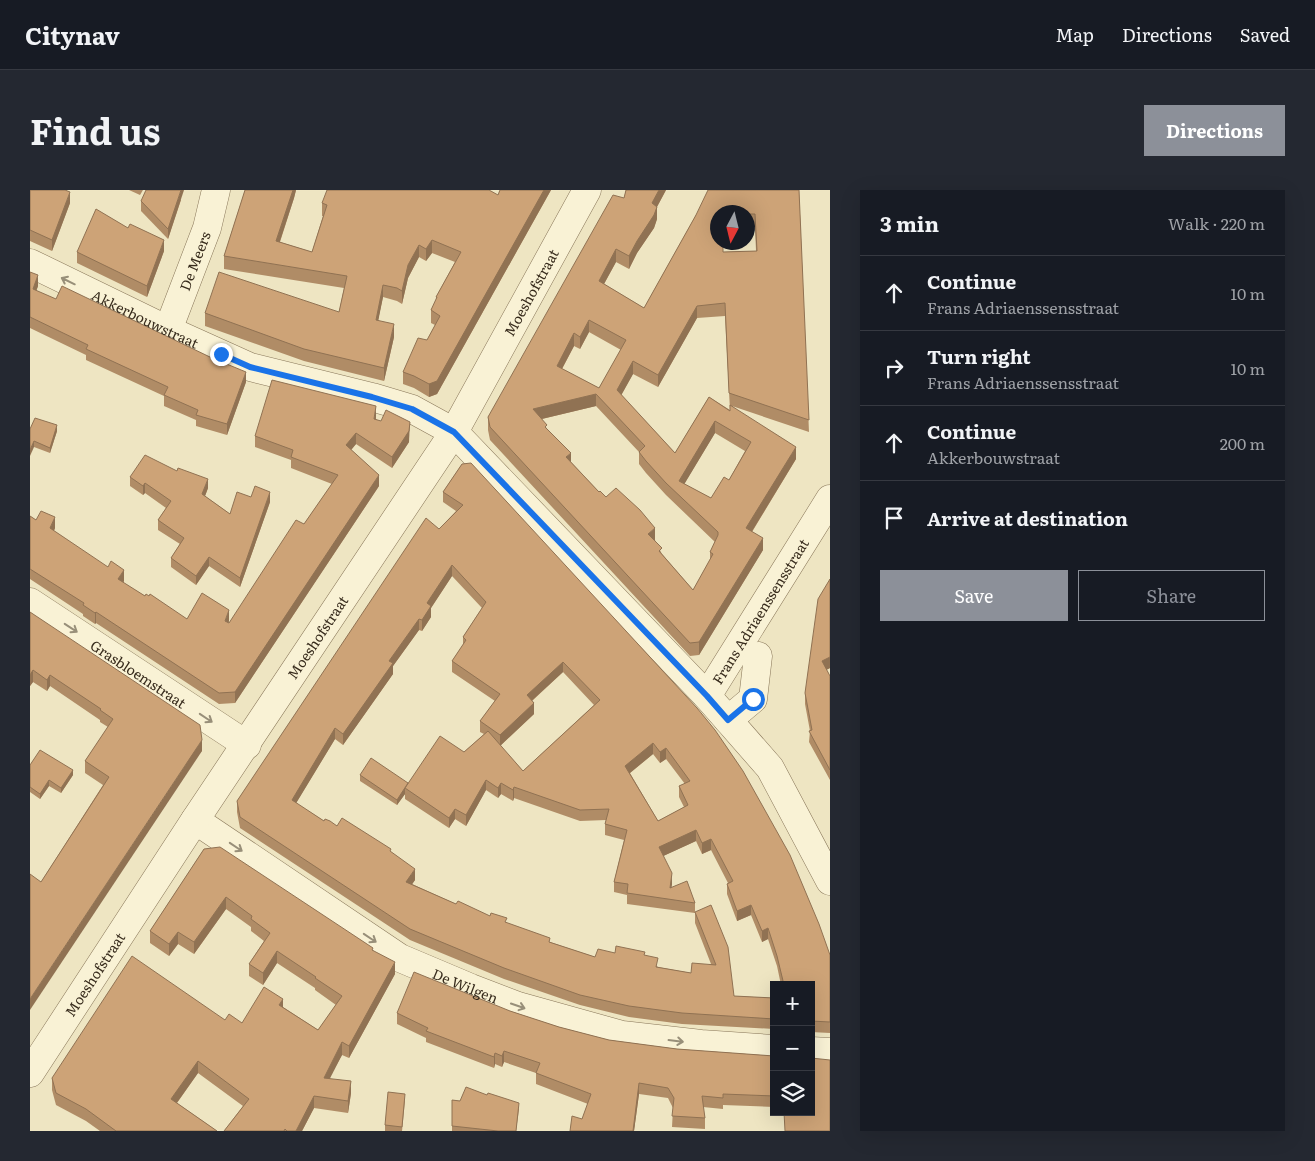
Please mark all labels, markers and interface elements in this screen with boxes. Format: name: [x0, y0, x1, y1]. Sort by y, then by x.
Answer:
text: Citynav: [25, 17, 120, 52]
text: Map: [1056, 21, 1094, 48]
text: Directions: [1122, 21, 1212, 48]
text: Saved: [1240, 21, 1290, 48]
text: Find us: [30, 104, 160, 156]
button: Directions: [1144, 105, 1285, 156]
north arrow: [710, 205, 755, 250]
text: 3 min: [880, 207, 939, 238]
text: Walk · 220 m: [1168, 211, 1265, 235]
street label: De Meers: [174, 228, 215, 293]
street label: Moeshofstraat: [499, 245, 563, 339]
text: Continue: [927, 267, 1016, 295]
one-way arrow: [61, 276, 76, 285]
icon: ahead: [880, 279, 908, 307]
text: 10 m: [1231, 281, 1265, 305]
street label: Akkerbouwstraat: [88, 284, 202, 353]
text: Frans Adriaenssensstraat: [927, 295, 1119, 319]
text: Turn right: [927, 342, 1031, 370]
route end: [210, 343, 233, 366]
icon: right: [880, 354, 908, 382]
text: 10 m: [1231, 356, 1265, 380]
text: Frans Adriaenssensstraat: [927, 370, 1119, 394]
text: Continue: [927, 417, 1016, 445]
icon: ahead: [880, 429, 908, 457]
text: 200 m: [1220, 431, 1265, 455]
text: Akkerbouwstraat: [927, 445, 1060, 469]
icon: arrive: [880, 504, 908, 532]
text: Arrive at destination: [927, 504, 1128, 532]
street label: Frans Adriaenssensstraat: [707, 534, 813, 688]
button: Save: [880, 570, 1068, 621]
button: Share: [1078, 570, 1265, 621]
street label: Moeshofstraat: [282, 591, 352, 683]
one-way arrow: [64, 623, 78, 633]
street label: Grasbloemstraat: [87, 635, 191, 713]
route start: [742, 688, 765, 711]
one-way arrow: [199, 713, 213, 723]
one-way arrow: [228, 843, 242, 853]
street label: Moeshofstraat: [60, 928, 129, 1020]
one-way arrow: [363, 933, 377, 943]
street label: De Wilgen: [430, 963, 501, 1007]
map controls: [770, 981, 815, 1116]
button: +: [770, 981, 815, 1026]
one-way arrow: [509, 1001, 525, 1011]
button: −: [770, 1026, 815, 1071]
one-way arrow: [667, 1036, 683, 1046]
button: layers: [770, 1071, 815, 1116]

